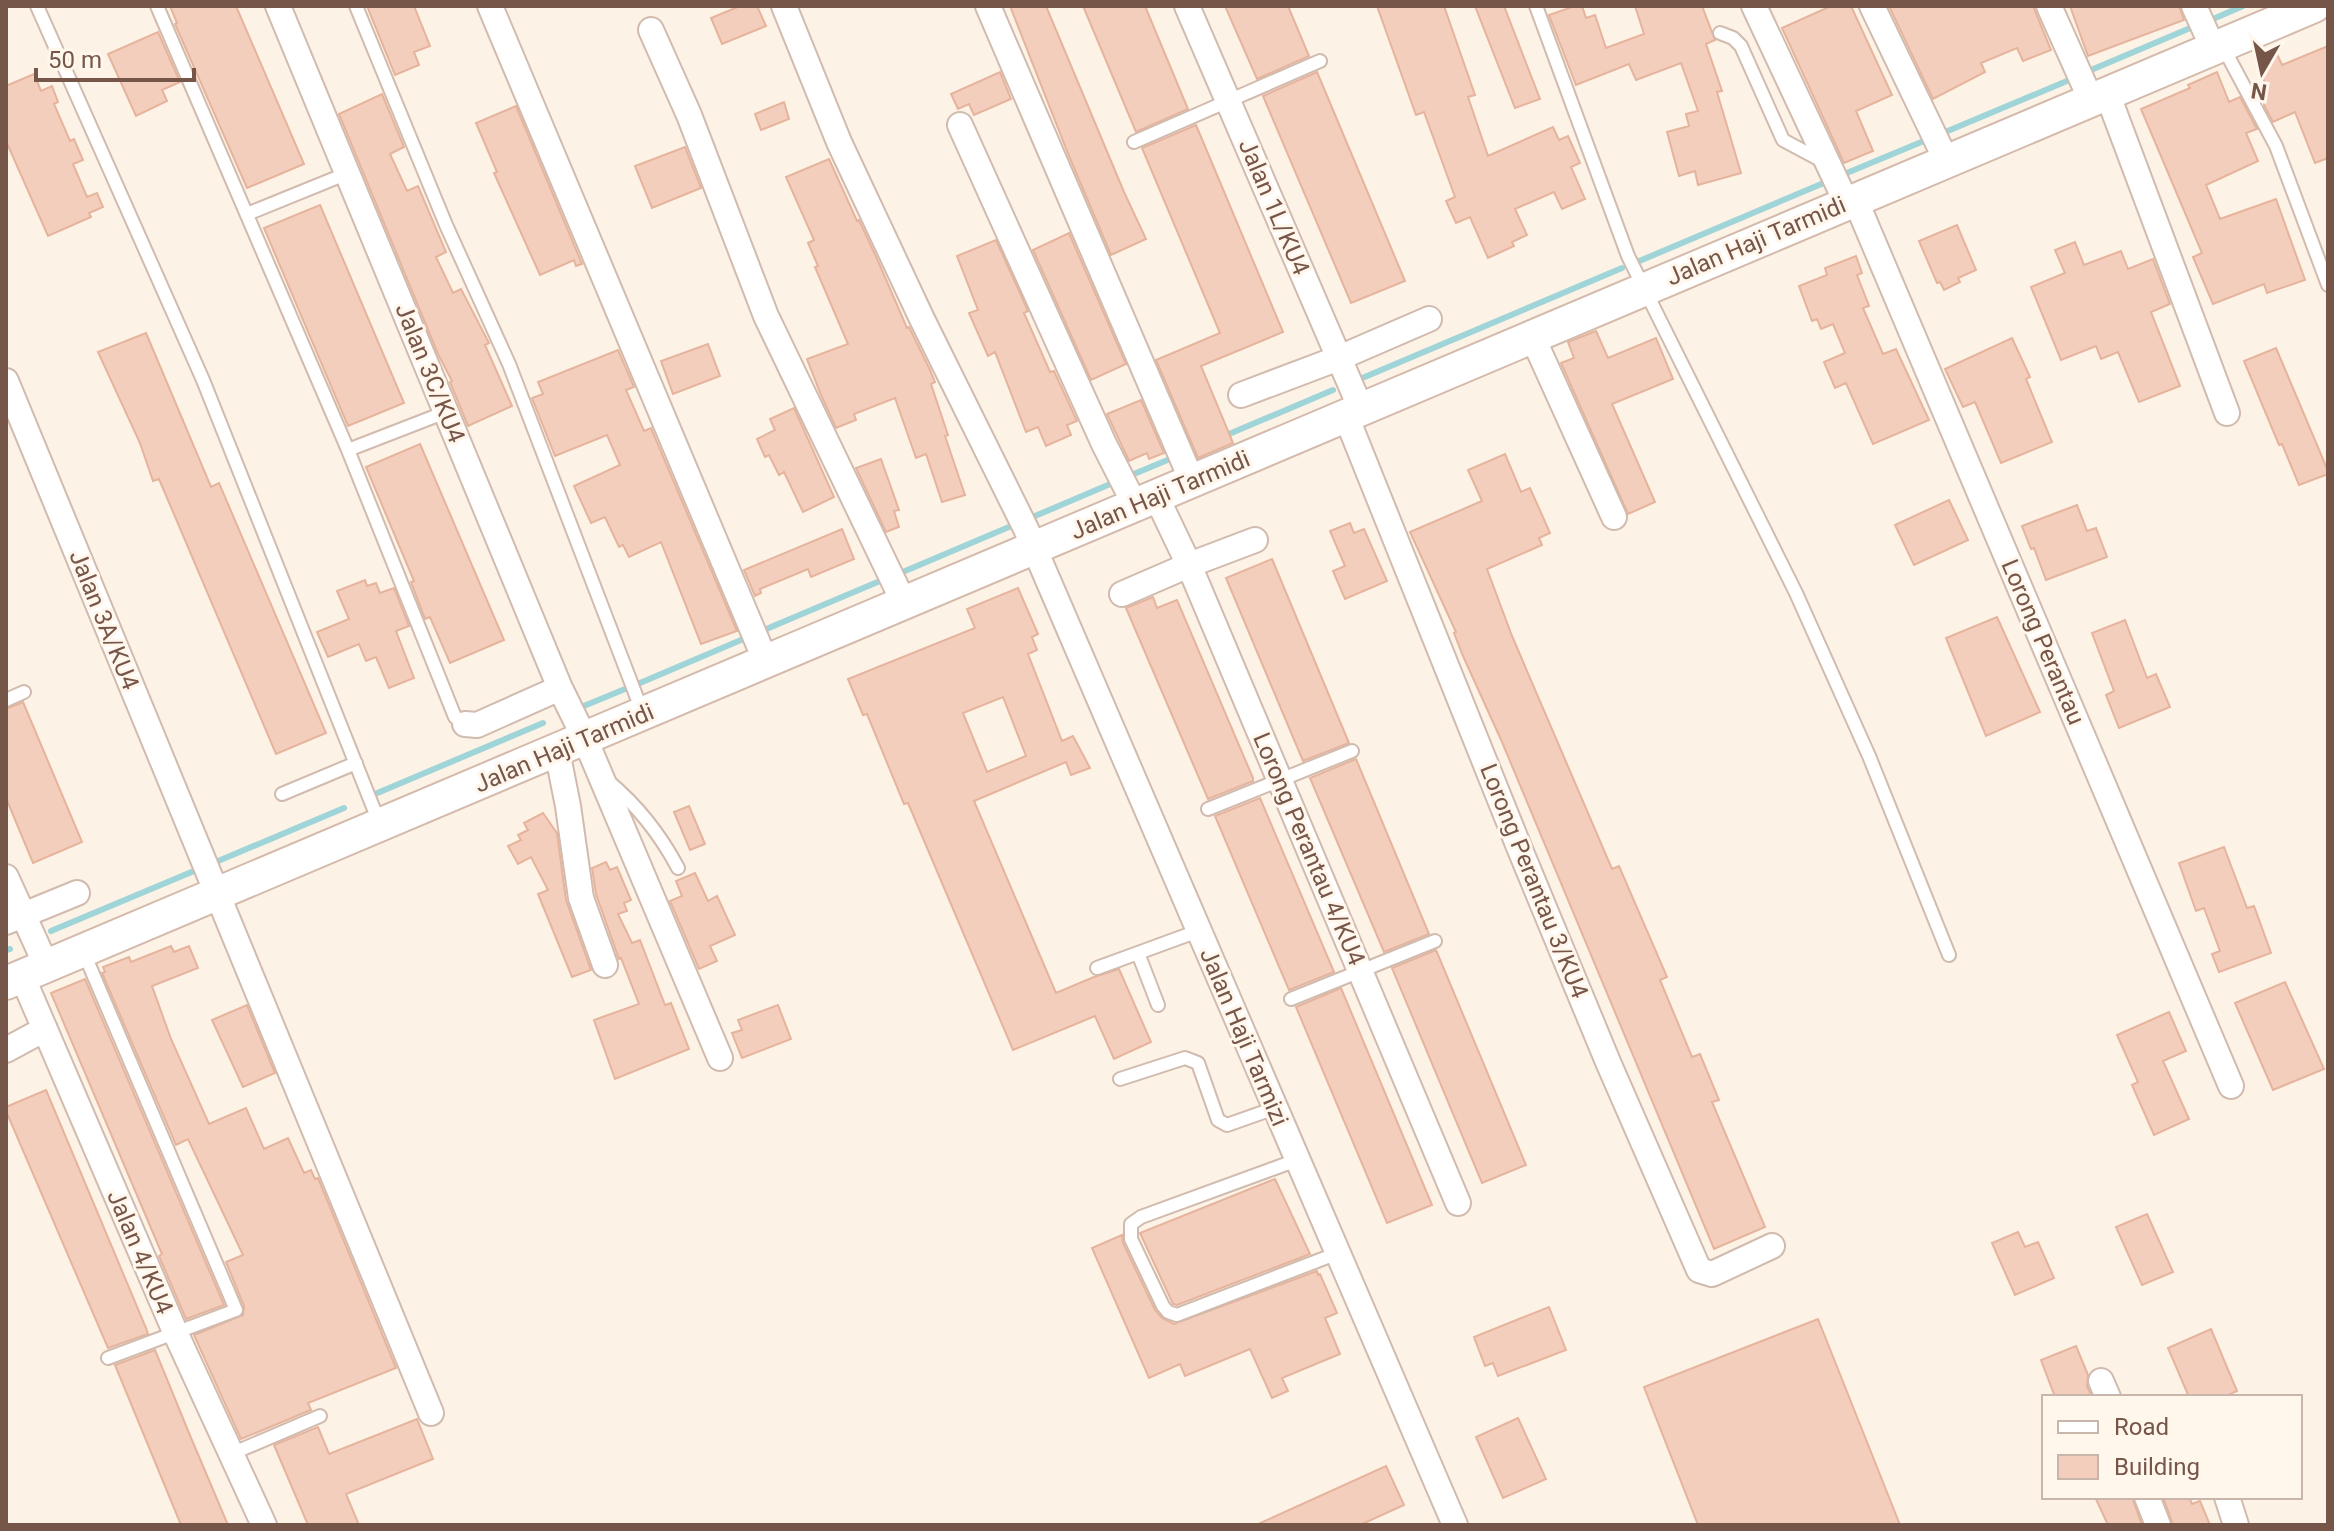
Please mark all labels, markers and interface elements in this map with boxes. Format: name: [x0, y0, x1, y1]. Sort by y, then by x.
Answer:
scale bar: [36, 32, 194, 82]
north arrow: [2222, 32, 2302, 112]
text: 50 m: [48, 46, 102, 74]
text: N: [2249, 78, 2269, 105]
street label: Jalan 1L/KU4: [1233, 135, 1315, 279]
street label: Jalan Haji Tarmidi: [1662, 191, 1850, 291]
street label: Jalan 3C/KU4: [389, 299, 471, 447]
street label: Jalan Haji Tarmidi: [1066, 445, 1254, 545]
street label: Jalan 3A/KU4: [63, 546, 145, 694]
street label: Lorong Perantau: [1996, 555, 2090, 729]
street label: Jalan Haji Tarmidi: [470, 698, 658, 798]
street label: Lorong Perantau 4/KU4: [1247, 728, 1371, 970]
street label: Lorong Perantau 3/KU4: [1474, 760, 1594, 1002]
street label: Jalan Haji Tarmizi: [1194, 944, 1294, 1130]
street label: Jalan 4/KU4: [101, 1186, 179, 1318]
legend: [2042, 1395, 2302, 1499]
text: Road: [2114, 1413, 2169, 1441]
text: Building: [2114, 1453, 2200, 1481]

